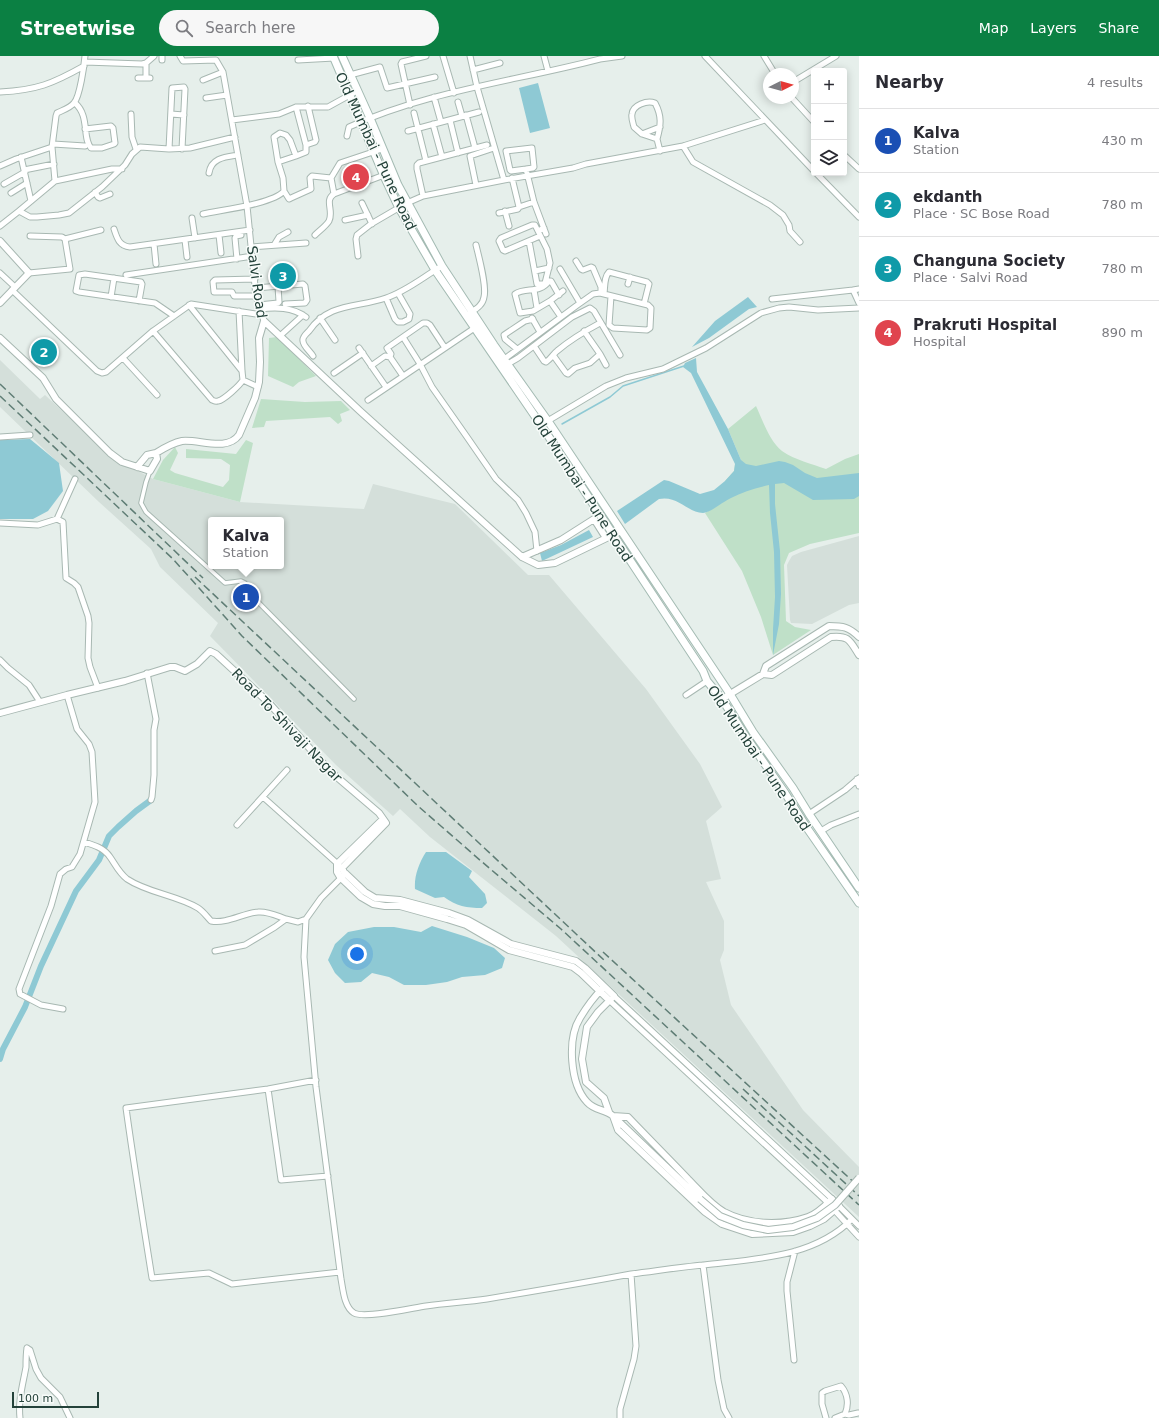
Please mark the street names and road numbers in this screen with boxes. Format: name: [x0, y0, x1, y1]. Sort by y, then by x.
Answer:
street label: Old Mumbai - Pune Road: [332, 70, 420, 232]
street label: Salvi Road: [244, 245, 270, 319]
street label: Old Mumbai - Pune Road: [528, 411, 636, 565]
street label: Road To Shivaji Nagar: [229, 665, 346, 785]
street label: Old Mumbai - Pune Road: [704, 682, 814, 834]

